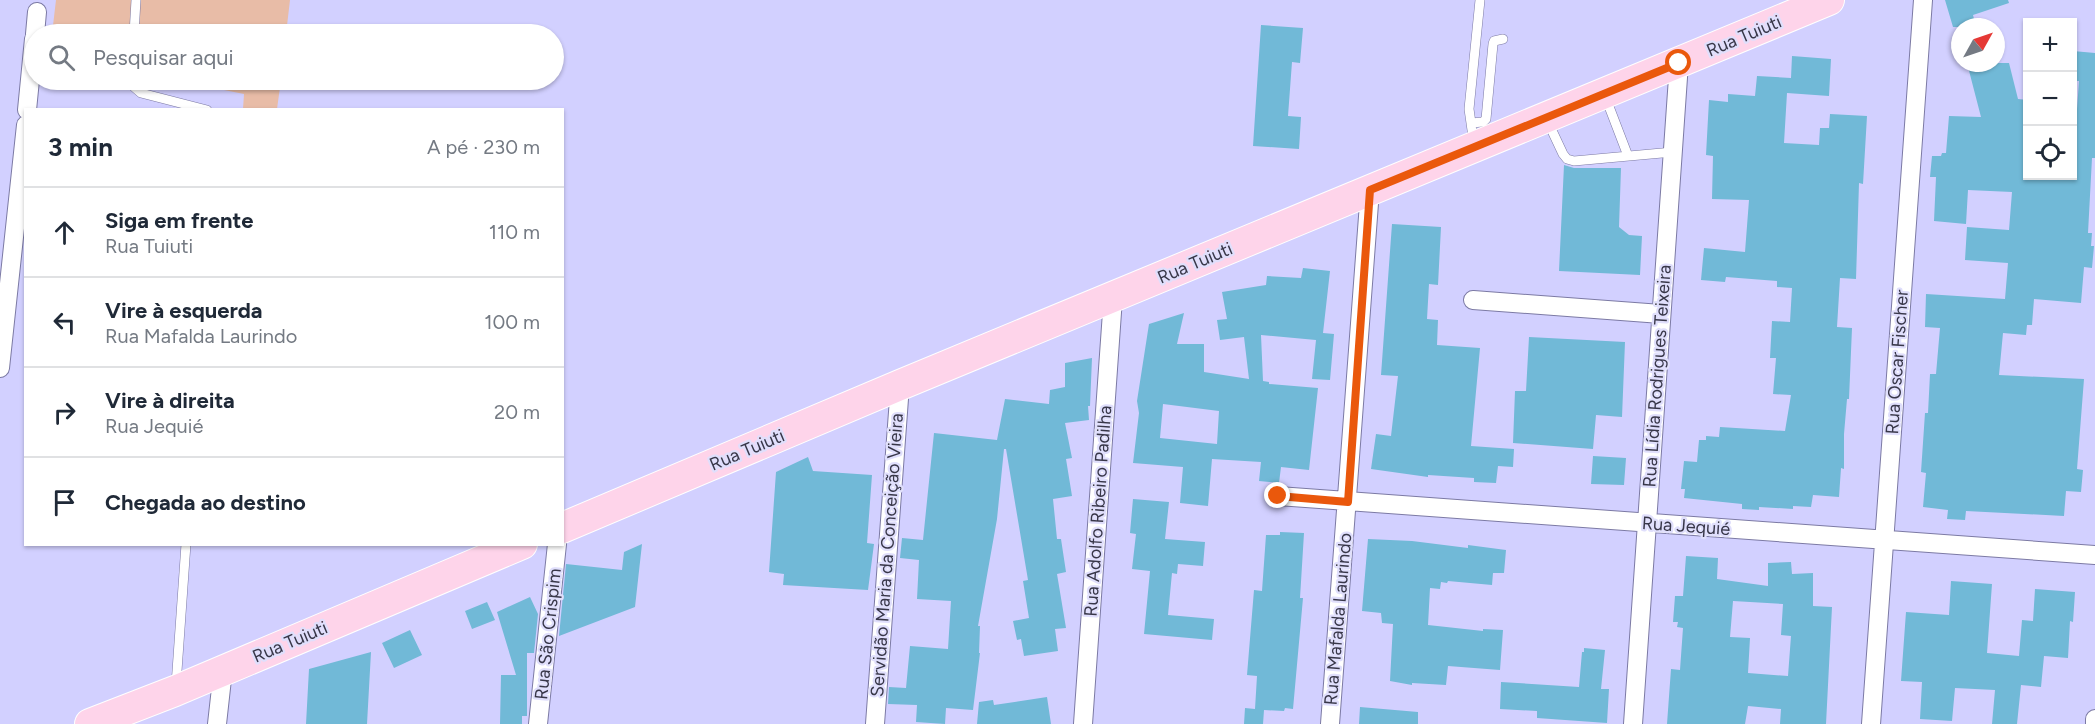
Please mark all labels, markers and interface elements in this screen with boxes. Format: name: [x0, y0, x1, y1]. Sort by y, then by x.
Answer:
street label: Rua Tuiuti: [1703, 10, 1785, 62]
north arrow: [1951, 18, 2005, 72]
map controls: [2023, 18, 2077, 180]
button: +: [2023, 18, 2077, 72]
search box: [24, 24, 564, 90]
icon: search: [45, 41, 78, 74]
text: Pesquisar aqui: [93, 44, 234, 71]
route start: [1665, 49, 1691, 75]
button: −: [2023, 72, 2077, 126]
button: locate: [2023, 126, 2077, 180]
text: 3 min: [48, 131, 113, 163]
text: A pé · 230 m: [427, 135, 540, 159]
text: Siga em frente: [105, 207, 253, 234]
icon: ahead: [48, 216, 81, 249]
text: 110 m: [489, 220, 540, 244]
text: Rua Tuiuti: [105, 234, 193, 258]
street label: Rua Tuiuti: [1154, 237, 1236, 289]
street label: Rua Lídia Rodrigues Teixeira: [1638, 264, 1676, 488]
street label: Rua Oscar Fischer: [1881, 289, 1913, 435]
text: Vire à esquerda: [105, 297, 263, 324]
icon: left: [48, 306, 81, 339]
text: 100 m: [484, 310, 540, 334]
text: Rua Mafalda Laurindo: [105, 324, 297, 348]
text: Vire à direita: [105, 387, 235, 414]
icon: right: [48, 396, 81, 429]
text: 20 m: [494, 400, 540, 424]
street label: Rua Adolfo Ribeiro Padilha: [1080, 405, 1116, 617]
street label: Servidão Maria da Conceição Vieira: [866, 412, 908, 698]
text: Rua Jequié: [105, 414, 203, 438]
street label: Rua Tuiuti: [706, 424, 788, 476]
route end: [1264, 482, 1290, 508]
icon: arrive: [48, 486, 81, 519]
text: Chegada ao destino: [105, 489, 306, 516]
street label: Rua Jequié: [1641, 512, 1731, 540]
street label: Rua Mafalda Laurindo: [1319, 532, 1357, 706]
street label: Rua São Crispim: [530, 567, 566, 701]
street label: Rua Tuiuti: [249, 616, 331, 668]

